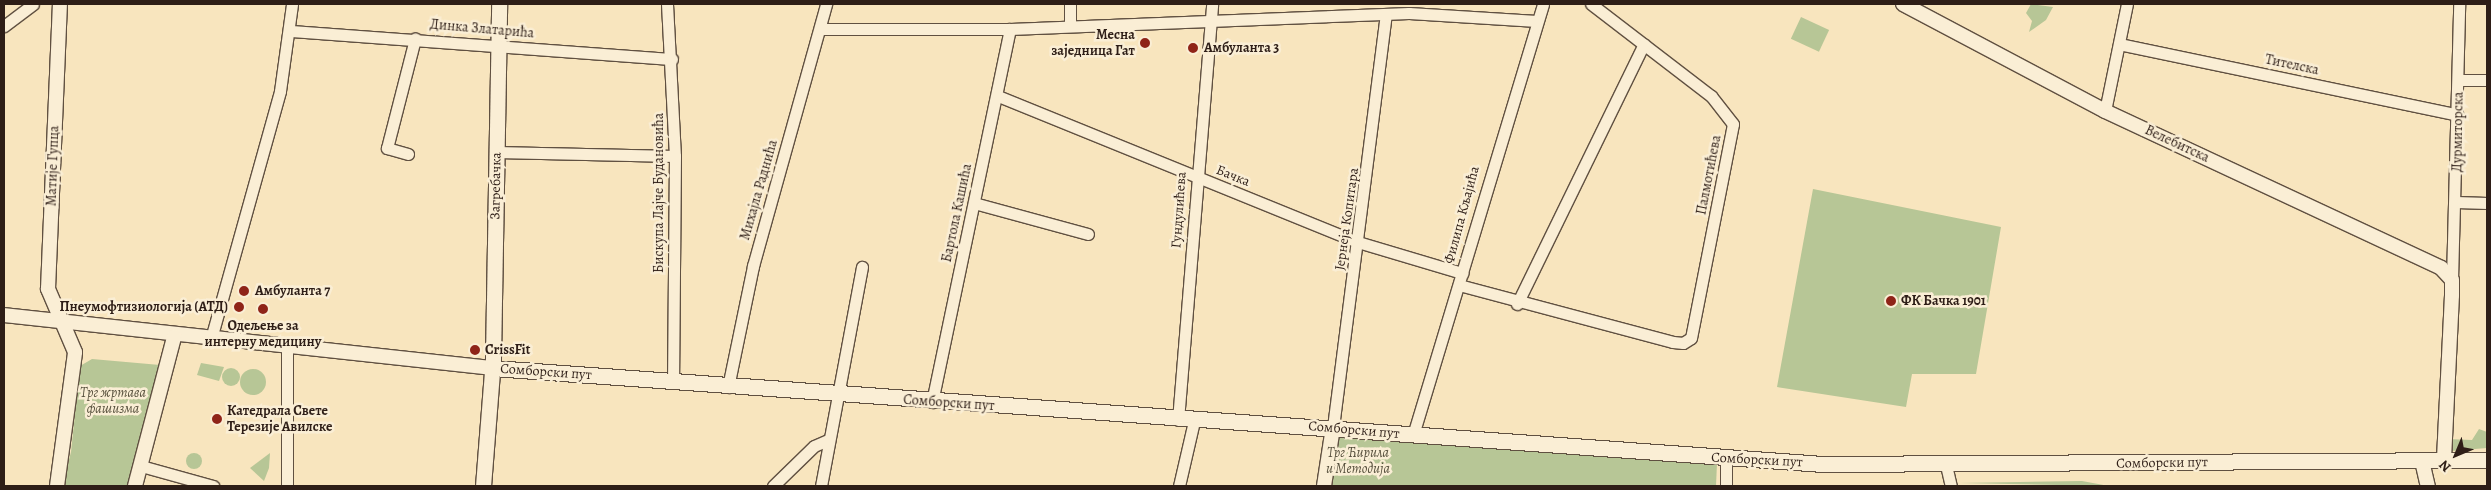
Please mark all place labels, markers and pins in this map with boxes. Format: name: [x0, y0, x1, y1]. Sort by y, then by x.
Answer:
place label: Месна заједница Гат: [1051, 27, 1135, 59]
marker: Месна заједница Гат: [1139, 37, 1151, 49]
place label: Амбуланта 3: [1204, 40, 1279, 56]
marker: Амбуланта 3: [1186, 41, 1200, 55]
place label: Амбуланта 7: [255, 283, 330, 299]
marker: Амбуланта 7: [237, 284, 251, 298]
place label: ФК Бачка 1901: [1901, 293, 1986, 309]
marker: ФК Бачка 1901: [1885, 295, 1897, 307]
place label: Пнеумофтизиологија (АТД): [59, 299, 228, 315]
marker: Пнеумофтизиологија (АТД): [232, 300, 246, 314]
marker: Одељење за интерну медицину: [256, 302, 270, 316]
place label: Одељење за интерну медицину: [204, 318, 322, 351]
place label: CrissFit: [485, 342, 530, 358]
marker: CrissFit: [469, 344, 481, 356]
place label: Катедрала Свете Терезије Авилске: [227, 403, 333, 436]
marker: Катедрала Свете Терезије Авилске: [211, 413, 223, 425]

